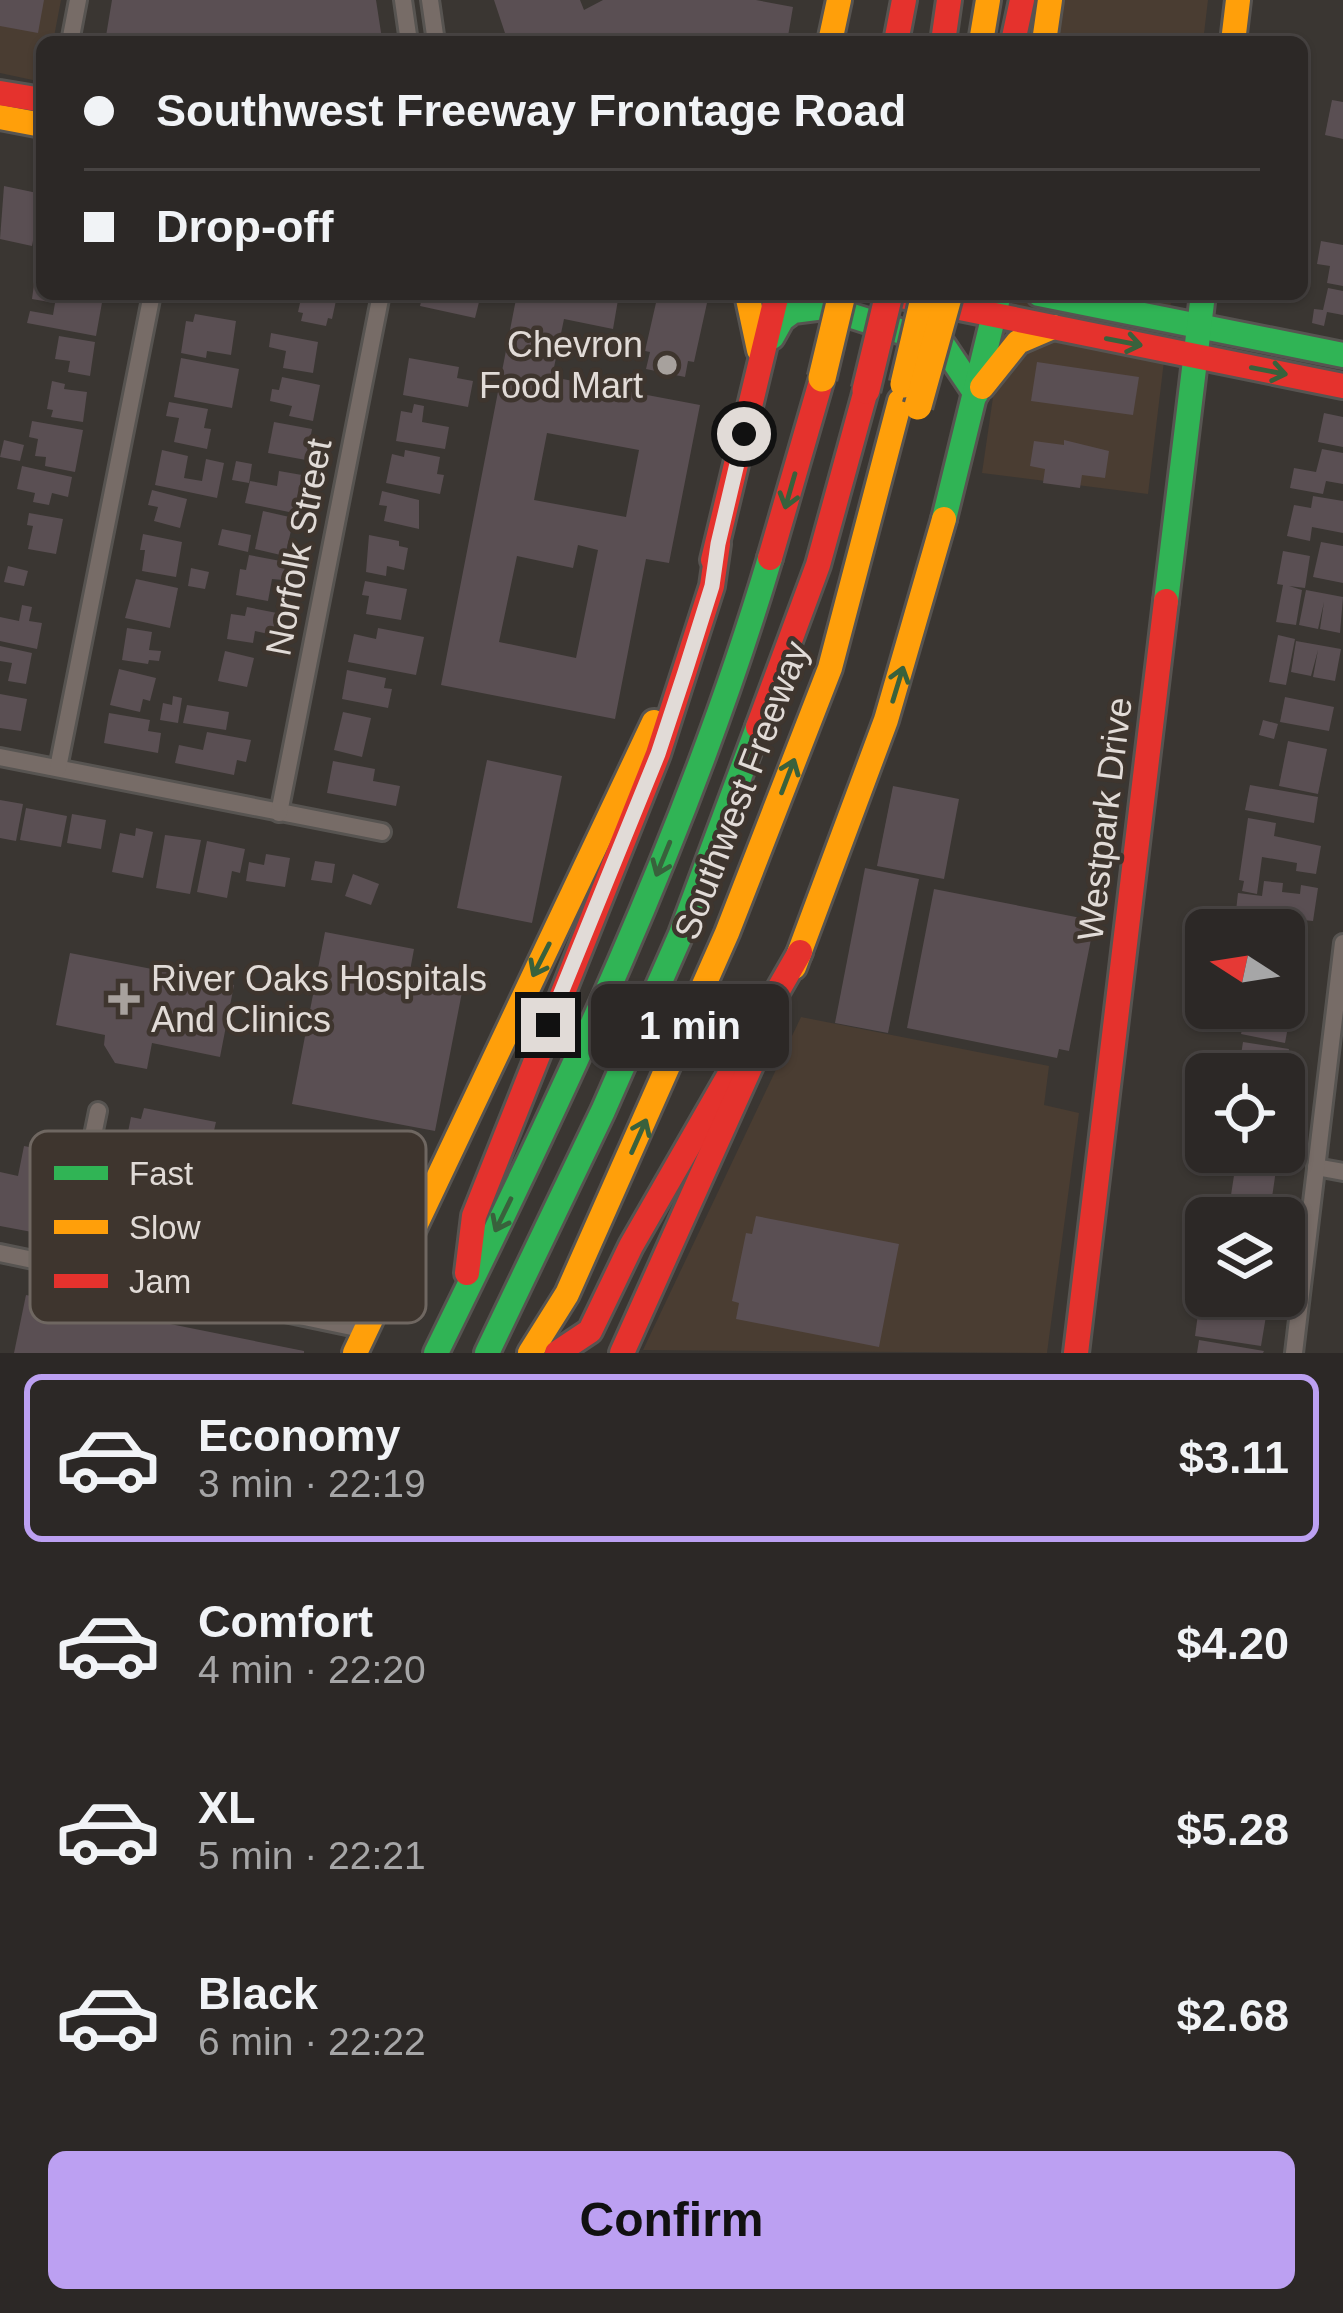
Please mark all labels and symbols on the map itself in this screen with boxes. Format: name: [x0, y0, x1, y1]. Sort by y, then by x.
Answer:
place label: Chevron Food Mart: [479, 324, 643, 406]
one-way arrow: [1104, 332, 1143, 354]
marker: Chevron Food Mart: [654, 352, 680, 378]
one-way arrow: [1250, 360, 1288, 383]
route start: [717, 407, 771, 461]
street label: Norfolk Street: [257, 435, 340, 659]
one-way arrow: [778, 471, 800, 509]
street label: Southwest Freeway: [666, 635, 817, 945]
one-way arrow: [888, 666, 910, 704]
street label: Westpark Drive: [1069, 695, 1140, 943]
one-way arrow: [779, 758, 801, 795]
one-way arrow: [651, 840, 672, 877]
north arrow: [1185, 909, 1305, 1029]
one-way arrow: [529, 942, 552, 977]
place label: River Oaks Hospitals And Clinics: [151, 958, 487, 1040]
marker: River Oaks Hospitals And Clinics: [108, 983, 140, 1015]
callout: 1 min: [590, 983, 788, 1067]
route end: [521, 998, 575, 1052]
one-way arrow: [629, 1119, 651, 1155]
legend: [30, 1131, 426, 1323]
text: Fast: [129, 1155, 193, 1192]
one-way arrow: [491, 1197, 514, 1232]
text: Slow: [129, 1209, 201, 1246]
text: Jam: [129, 1263, 191, 1300]

